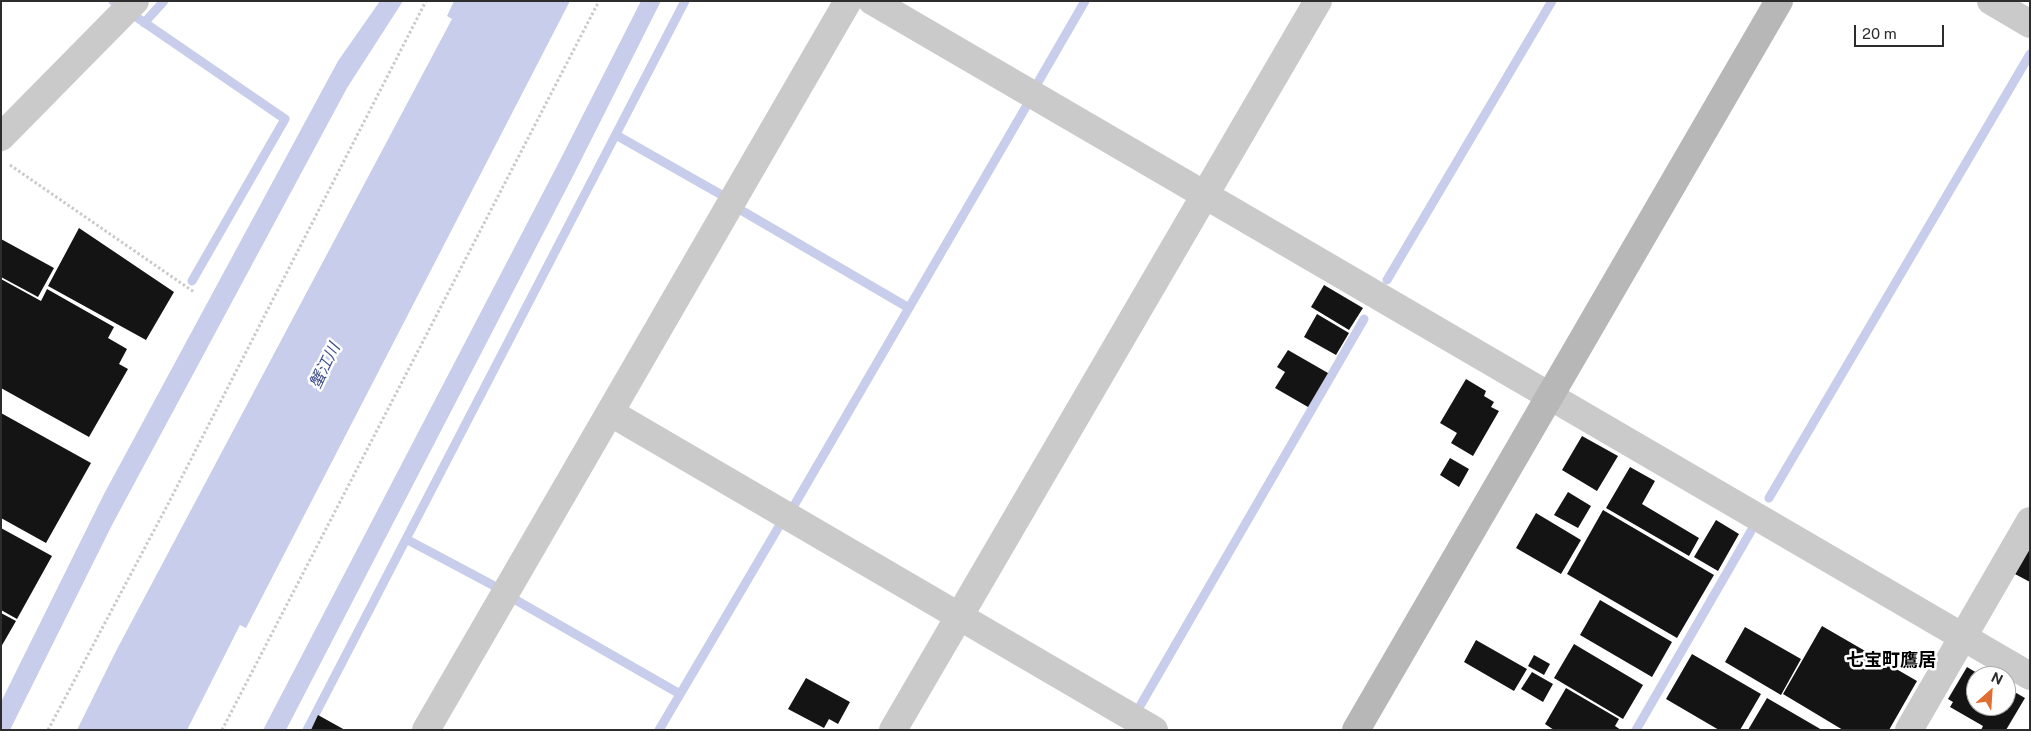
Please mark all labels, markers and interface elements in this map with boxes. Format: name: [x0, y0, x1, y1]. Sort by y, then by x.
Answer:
scale bar: [1856, 15, 1946, 47]
text: 20 m: [1862, 25, 1897, 42]
water label: 蟹江川: [306, 340, 344, 392]
district label: 七宝町鷹居: [1846, 649, 1936, 671]
north arrow: [1966, 666, 2016, 716]
text: N: [1989, 669, 2006, 688]

